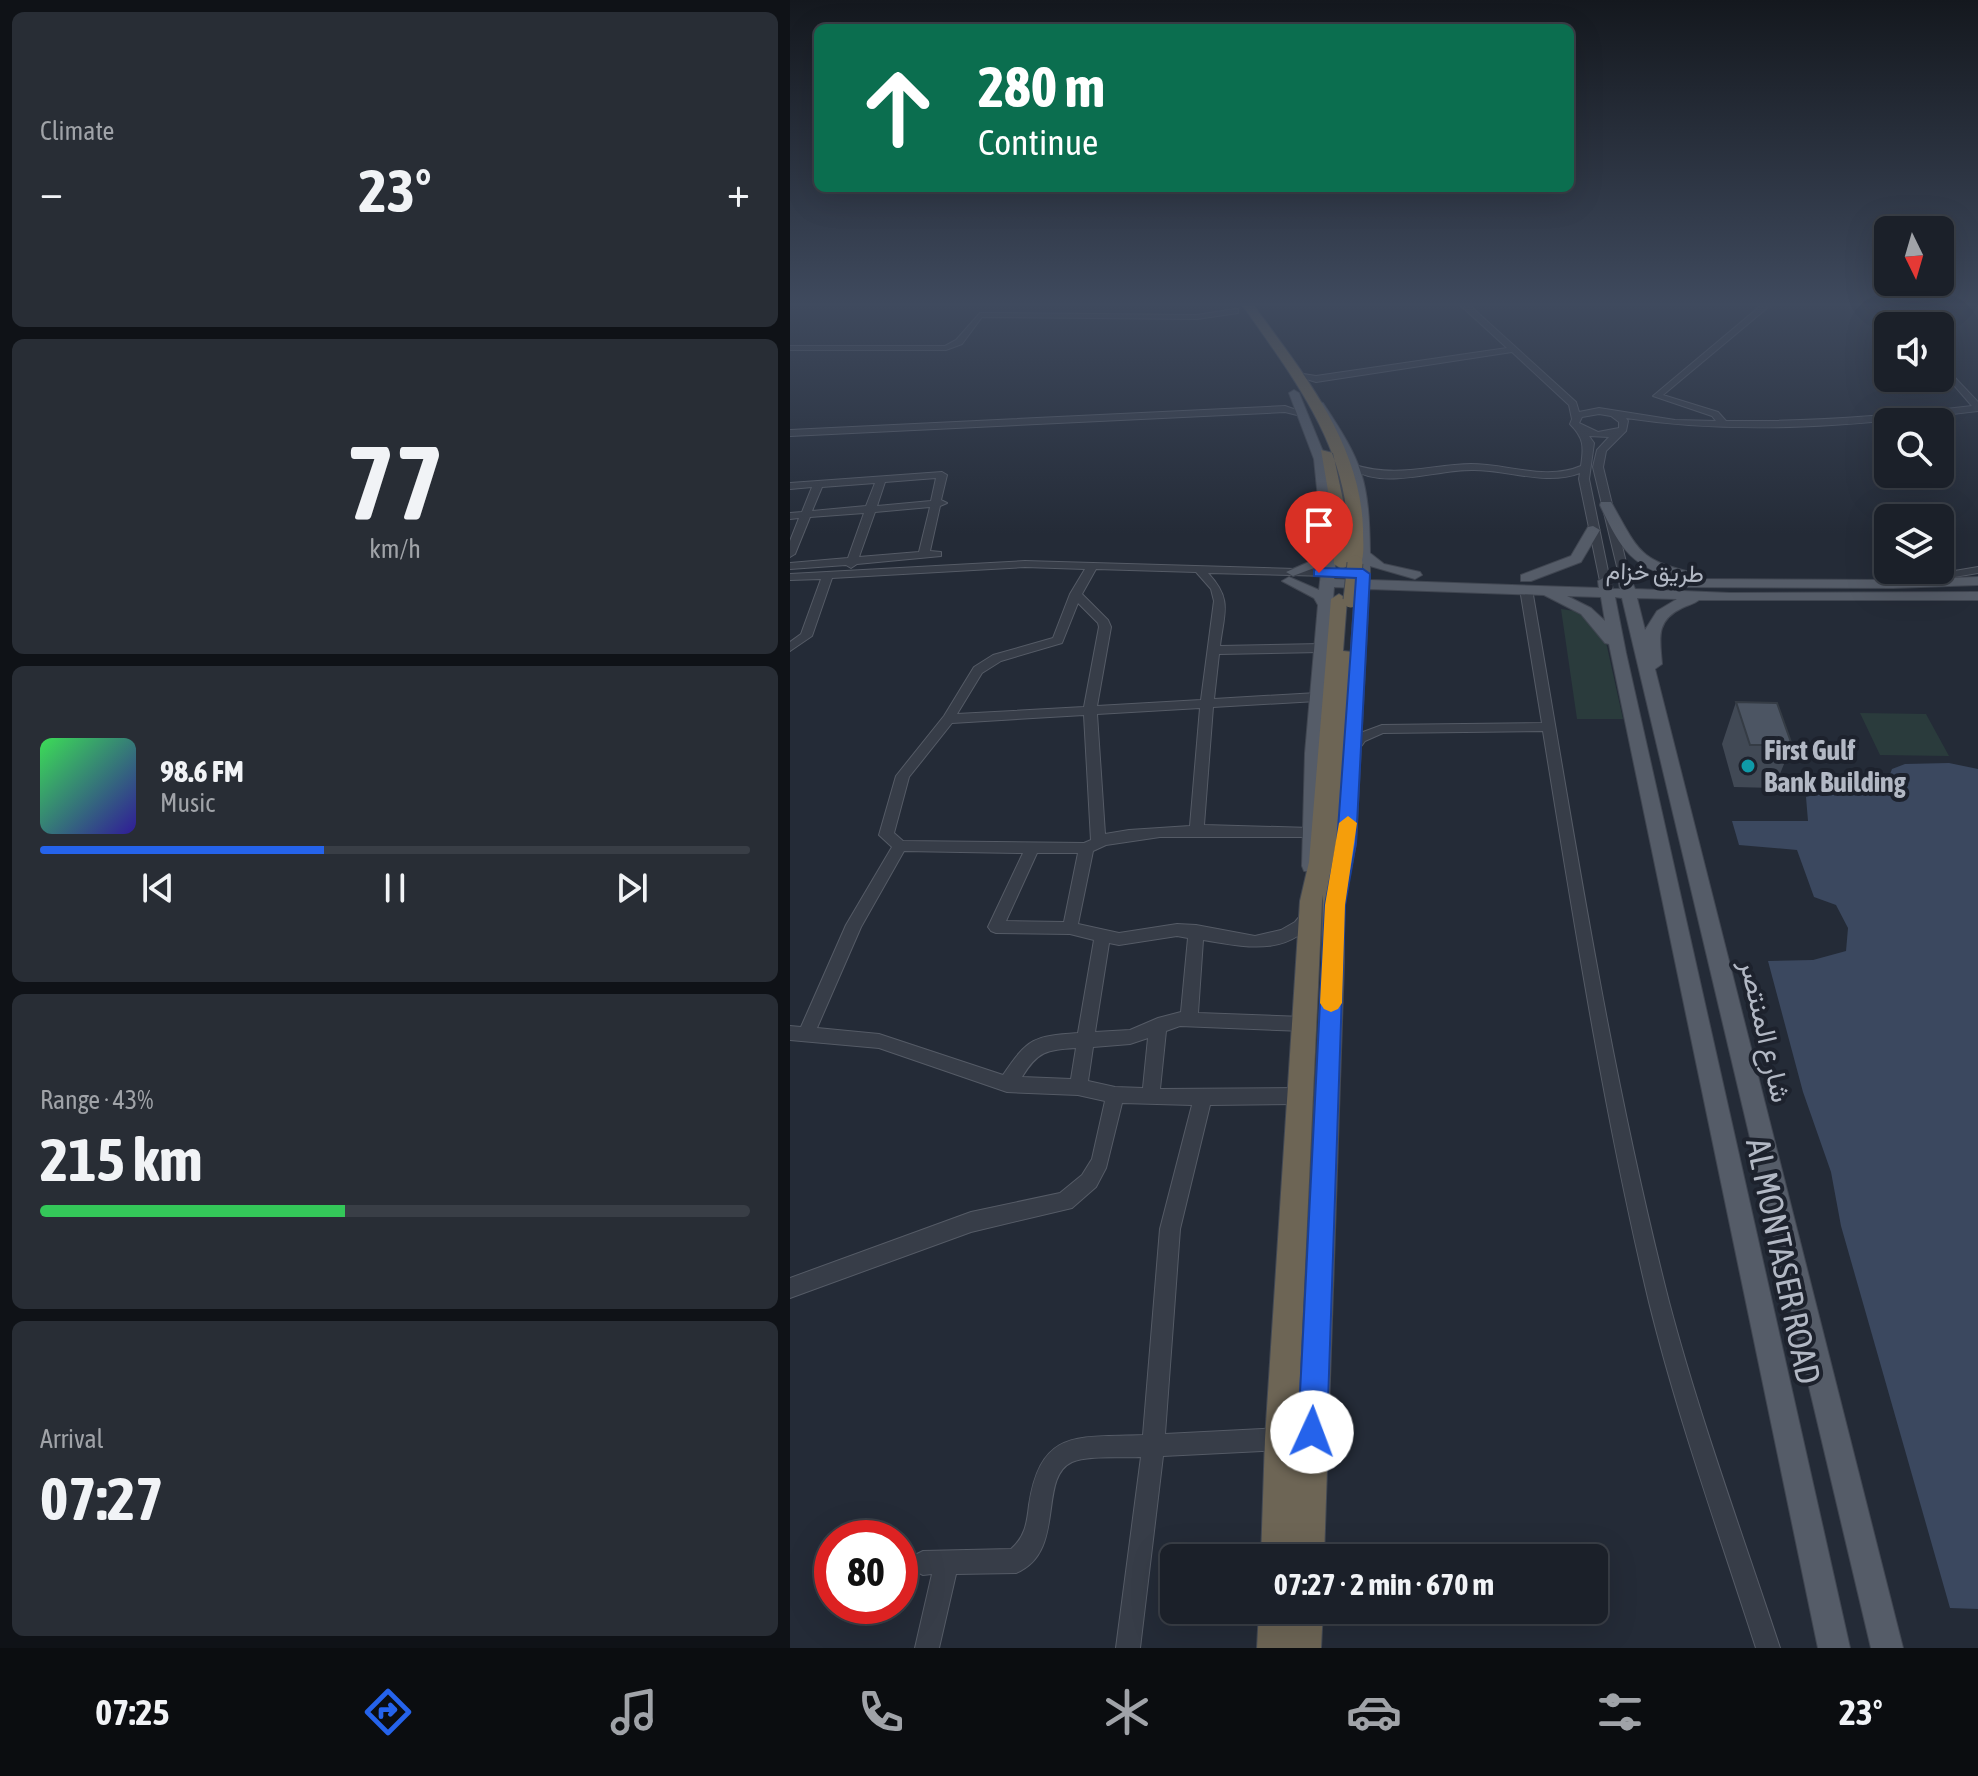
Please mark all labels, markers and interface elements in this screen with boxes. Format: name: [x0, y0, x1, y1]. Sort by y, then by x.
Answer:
text: 280 m: [978, 55, 1105, 119]
icon: ahead: [846, 56, 950, 160]
text: Climate: [40, 116, 114, 146]
text: Continue: [978, 121, 1098, 163]
text: 23°: [359, 156, 431, 225]
text: −: [40, 166, 63, 216]
text: +: [727, 166, 750, 216]
north arrow: [1874, 216, 1954, 296]
map controls: [1874, 216, 1954, 584]
button: sound: [1874, 312, 1954, 392]
button: search: [1874, 408, 1954, 488]
text: 77: [346, 422, 444, 541]
pin: [1285, 491, 1353, 573]
icon: arrive: [1297, 503, 1341, 547]
button: layers: [1874, 504, 1954, 584]
text: km/h: [369, 534, 421, 564]
street label: طريق خزام: [1606, 557, 1704, 590]
place label: First Gulf Bank Building: [1764, 734, 1907, 798]
text: 98.6 FM: [160, 754, 244, 788]
marker: First Gulf Bank Building: [1739, 757, 1757, 775]
text: Music: [160, 788, 215, 818]
icon: previous: [136, 866, 180, 910]
icon: pause: [373, 866, 417, 910]
icon: next: [610, 866, 654, 910]
street label: شارع المنتصر: [1731, 956, 1798, 1106]
text: Range · 43%: [40, 1085, 153, 1115]
text: 215 km: [40, 1125, 202, 1194]
street label: AL MONTASER ROAD: [1739, 1135, 1829, 1387]
position arrow: [1270, 1390, 1354, 1474]
text: Arrival: [40, 1424, 104, 1454]
text: 07:27: [40, 1464, 163, 1533]
speed limit sign: 80: [814, 1520, 918, 1624]
text: 07:27 · 2 min · 670 m: [1274, 1567, 1494, 1601]
icon: directions: [360, 1684, 416, 1740]
icon: music: [606, 1684, 662, 1740]
icon: phone: [853, 1684, 909, 1740]
icon: climate: [1099, 1684, 1155, 1740]
icon: car: [1346, 1684, 1402, 1740]
icon: filters: [1592, 1684, 1648, 1740]
text: 07:25: [95, 1691, 169, 1733]
text: 23°: [1839, 1691, 1883, 1733]

